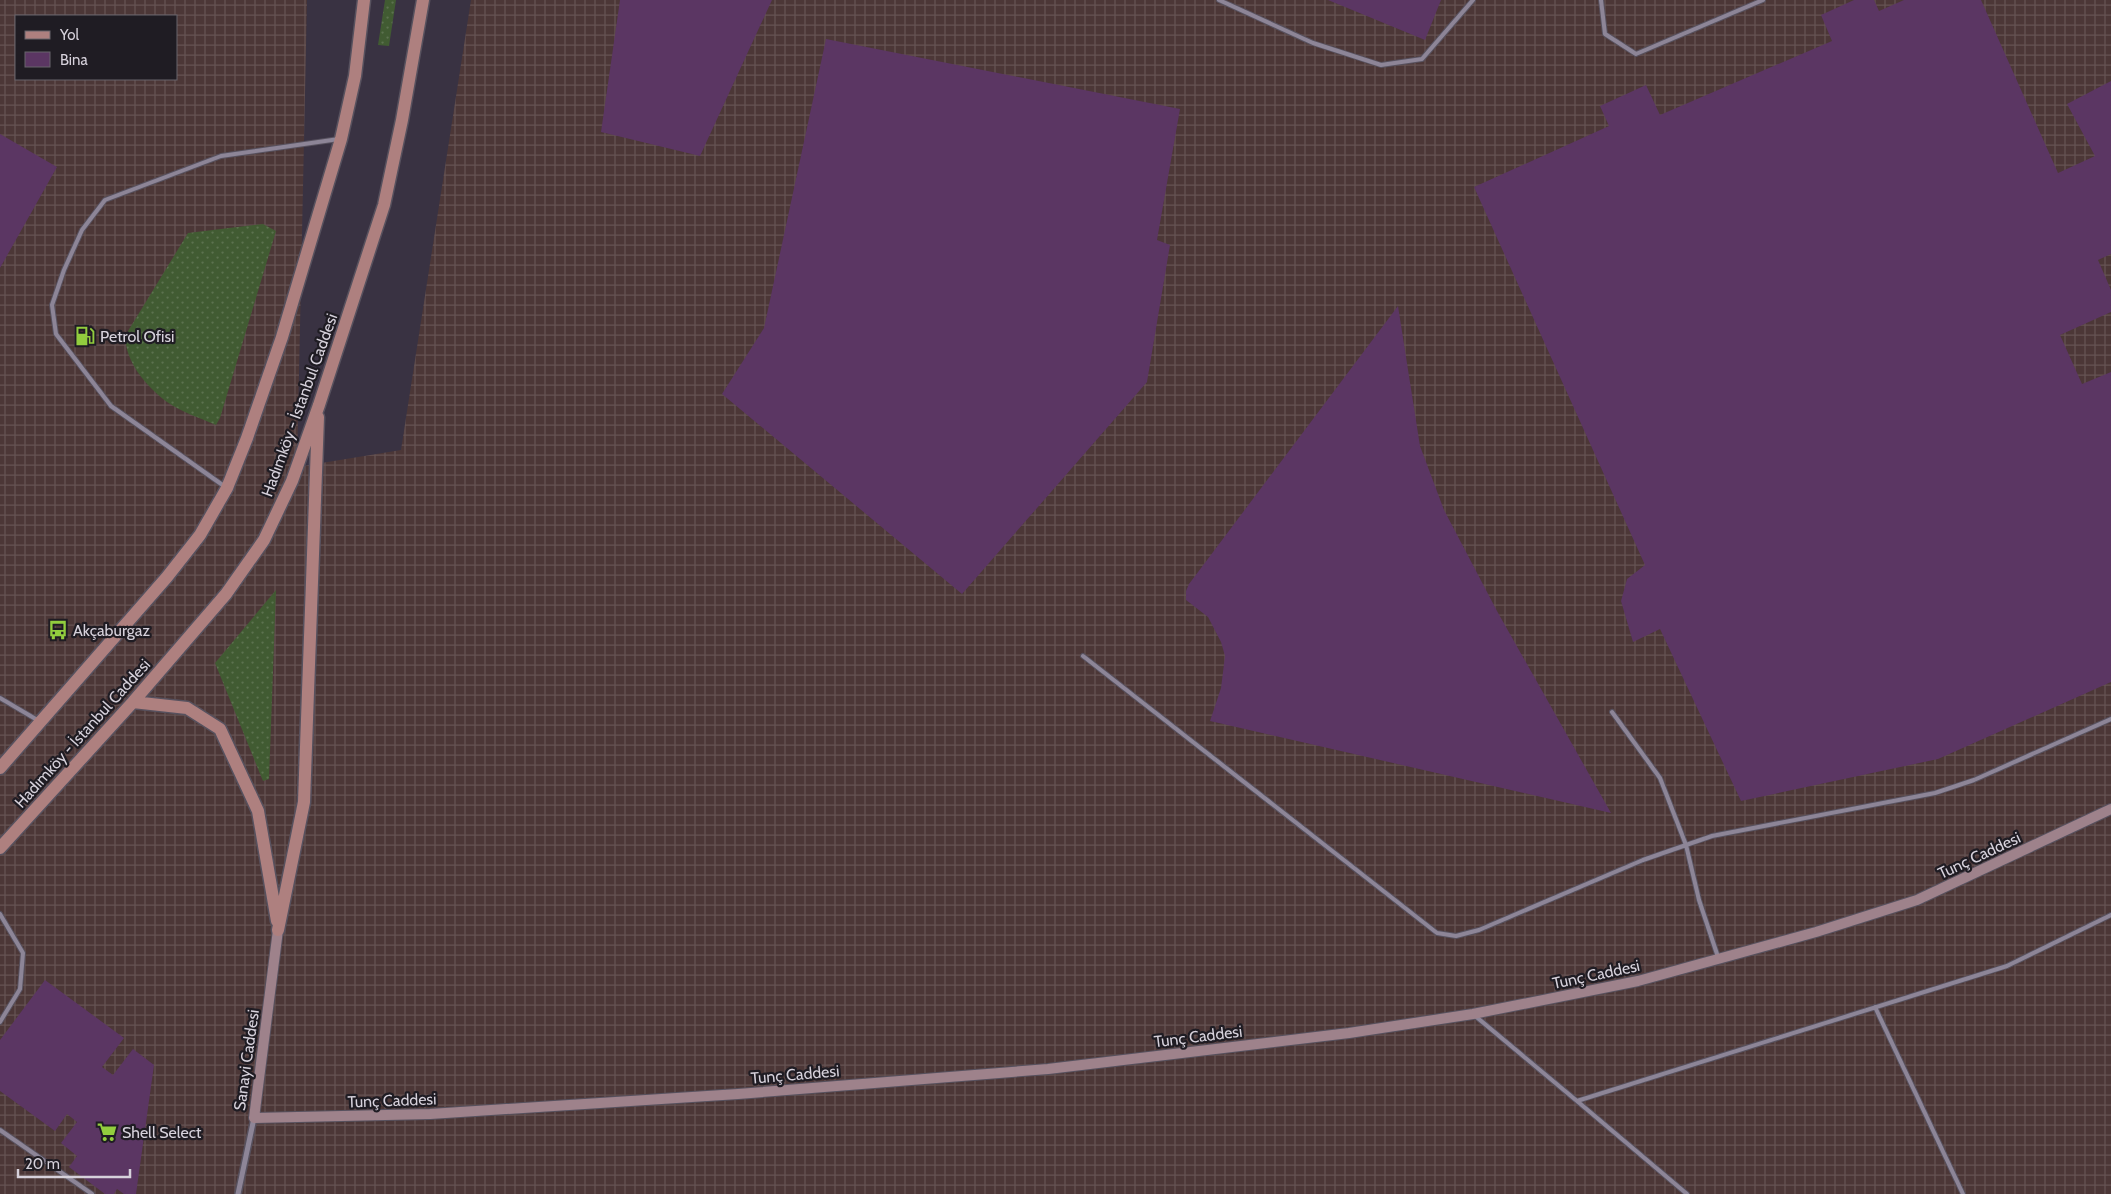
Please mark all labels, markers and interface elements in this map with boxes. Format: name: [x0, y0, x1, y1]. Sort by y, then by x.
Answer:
legend: [15, 15, 178, 80]
text: Yol: [59, 26, 79, 44]
text: Bina: [60, 51, 88, 69]
street label: Hadımköy - İstanbul Caddesi: [257, 311, 341, 499]
fuel station icon: Petrol Ofisi: [74, 325, 96, 347]
place label: Petrol Ofisi: [100, 327, 175, 346]
bus stop icon: Akçaburgaz: [47, 619, 69, 641]
place label: Akçaburgaz: [73, 621, 150, 640]
street label: Hadımköy - İstanbul Caddesi: [11, 655, 154, 812]
street label: Tunç Caddesi: [1935, 828, 2023, 883]
street label: Tunç Caddesi: [1551, 956, 1642, 993]
street label: Sanayi Caddesi: [230, 1008, 263, 1112]
street label: Tunç Caddesi: [1153, 1022, 1243, 1051]
street label: Tunç Caddesi: [750, 1061, 840, 1088]
street label: Tunç Caddesi: [347, 1089, 437, 1112]
supermarket icon: Shell Select: [96, 1121, 118, 1143]
place label: Shell Select: [122, 1123, 202, 1142]
scale bar: [18, 1146, 130, 1178]
text: 20 m: [25, 1155, 60, 1173]

